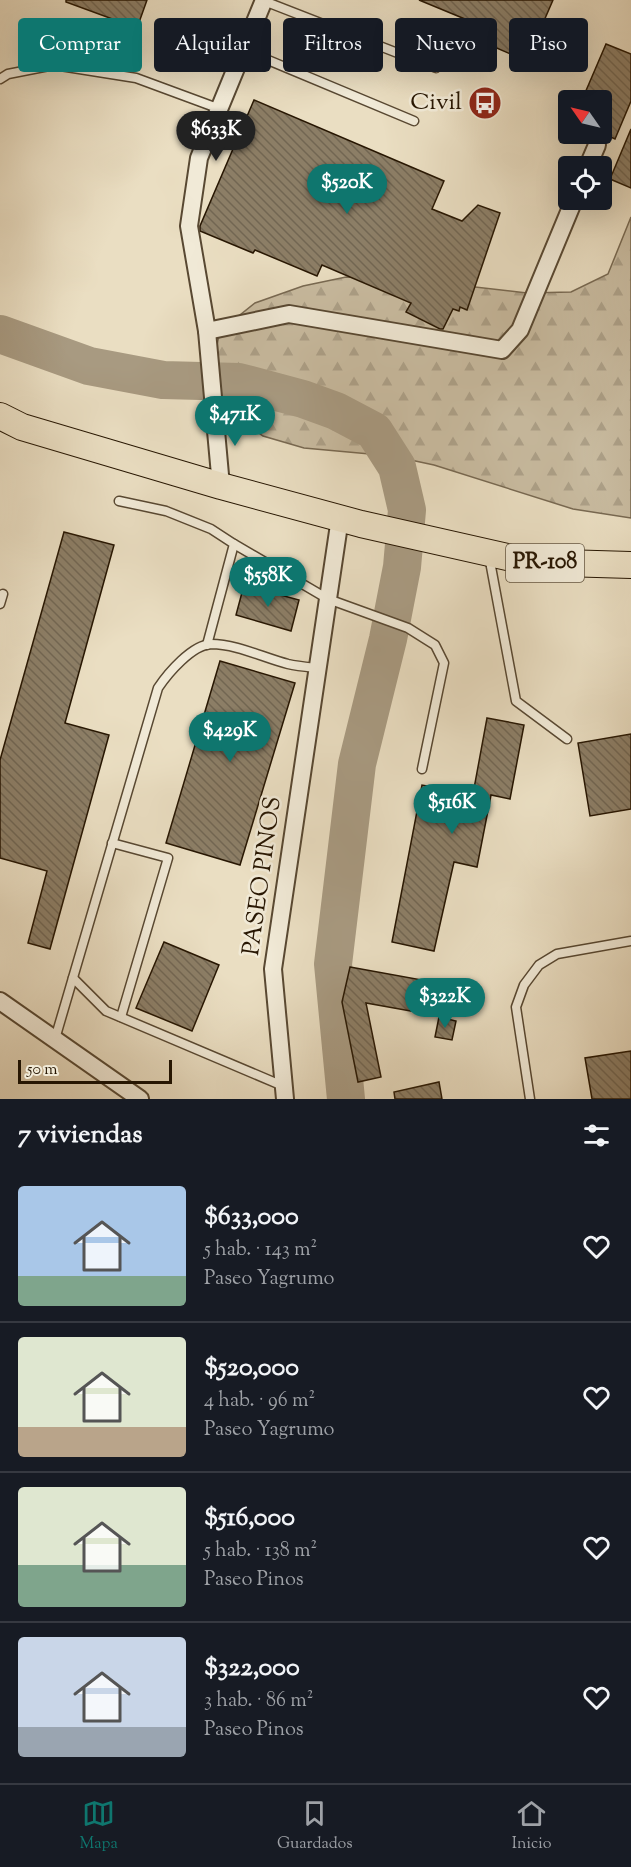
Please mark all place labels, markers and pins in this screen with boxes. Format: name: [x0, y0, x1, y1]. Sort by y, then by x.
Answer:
bus stop icon: Civil: [467, 85, 503, 121]
place label: Civil: [410, 86, 462, 120]
pin: $633K: [174, 111, 258, 162]
pin: $520K: [305, 164, 389, 215]
pin: $471K: [193, 396, 277, 447]
pin: $558K: [226, 557, 310, 608]
pin: $429K: [188, 712, 272, 763]
pin: $516K: [410, 784, 494, 835]
pin: $322K: [403, 978, 487, 1029]

